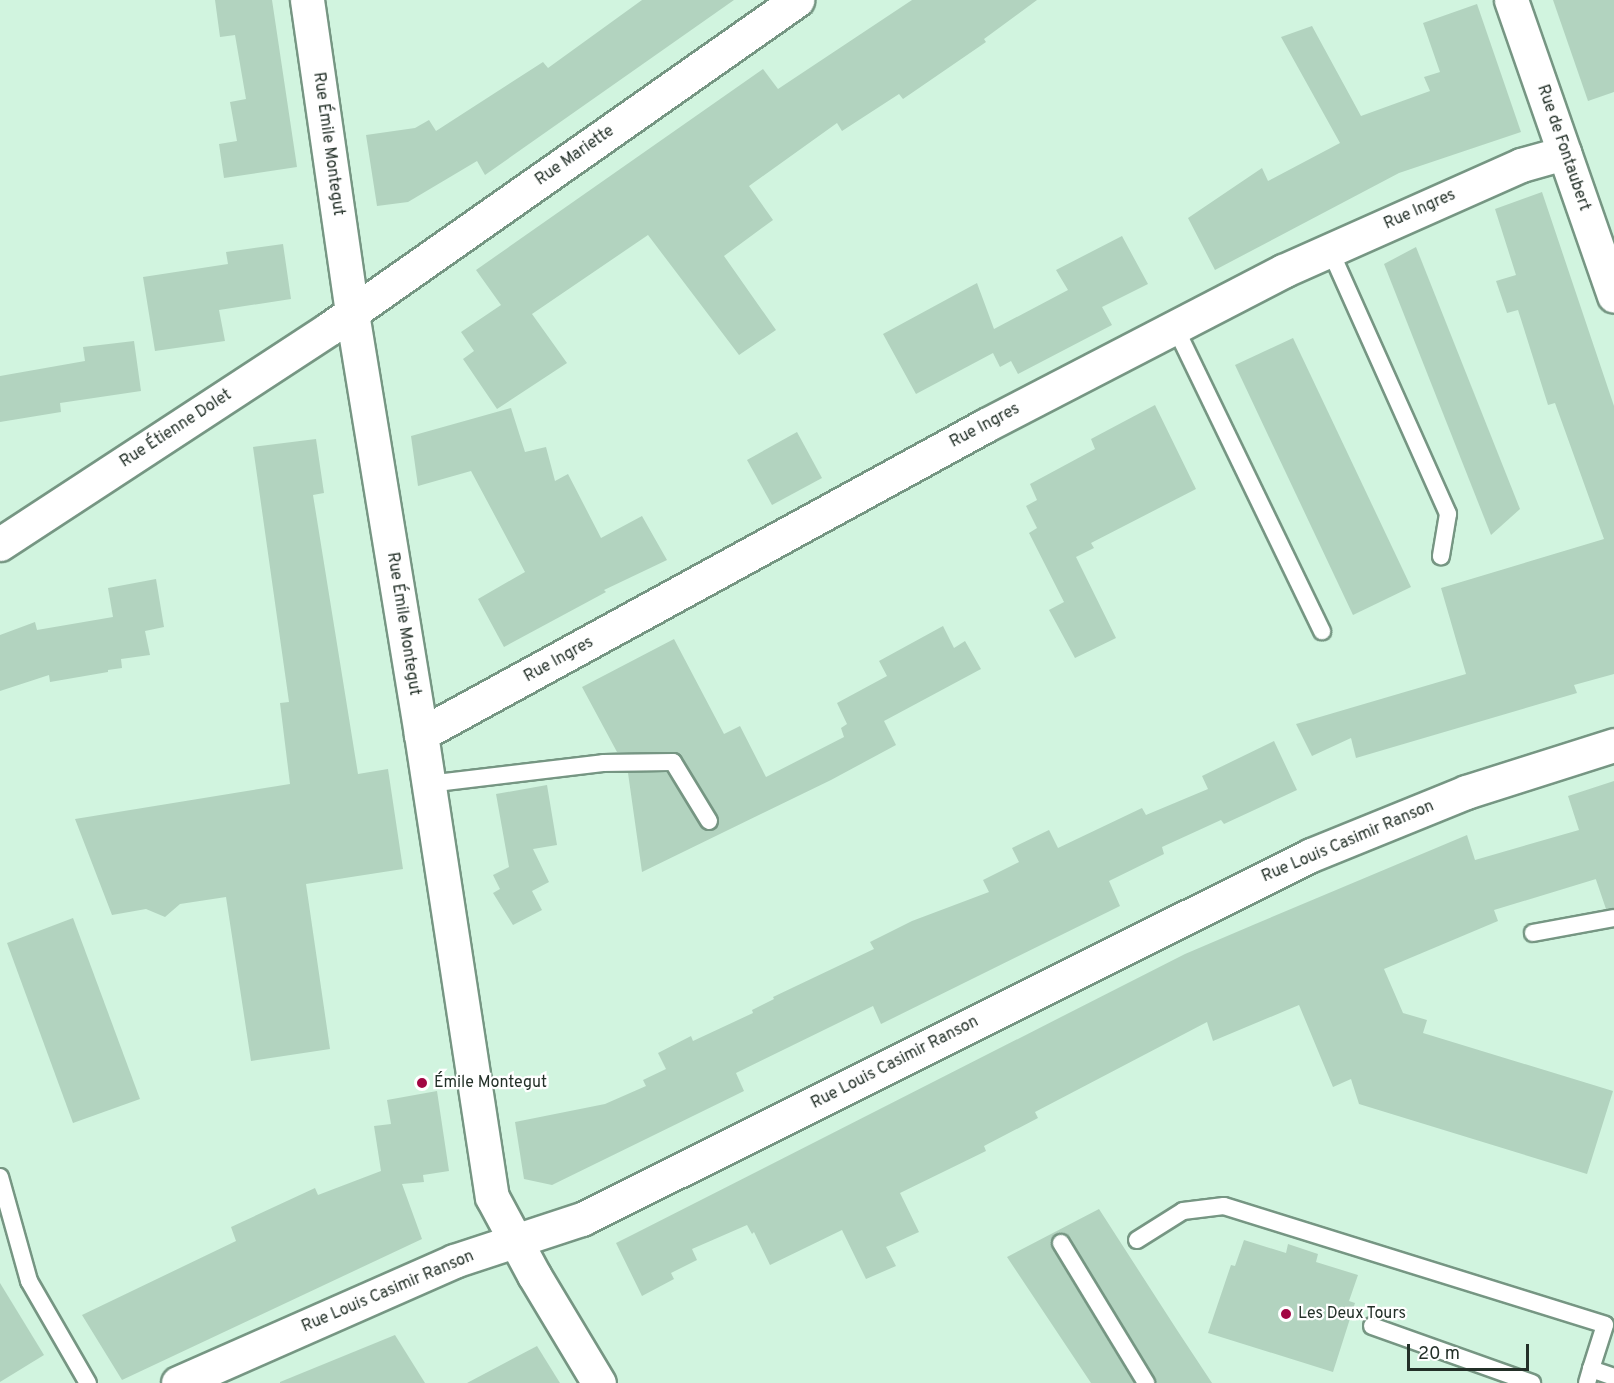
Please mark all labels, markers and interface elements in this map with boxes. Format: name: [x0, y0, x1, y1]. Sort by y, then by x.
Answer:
street label: Rue Émile Montegut: [308, 71, 348, 217]
street label: Rue de Fontaubert: [1532, 82, 1594, 214]
street label: Rue Mariette: [532, 122, 618, 190]
street label: Rue Ingres: [1381, 186, 1459, 234]
street label: Rue Étienne Dolet: [117, 386, 235, 472]
street label: Rue Ingres: [947, 400, 1023, 452]
street label: Rue Émile Montegut: [382, 551, 424, 697]
street label: Rue Ingres: [521, 633, 597, 687]
street label: Rue Louis Casimir Ranson: [1259, 797, 1437, 887]
street label: Rue Louis Casimir Ranson: [808, 1012, 982, 1114]
place label: Émile Montegut: [434, 1073, 547, 1093]
marker: Émile Montegut: [415, 1076, 429, 1090]
street label: Rue Louis Casimir Ranson: [299, 1247, 477, 1337]
place label: Les Deux Tours: [1298, 1304, 1407, 1324]
marker: Les Deux Tours: [1279, 1307, 1293, 1321]
scale bar: [1410, 1332, 1532, 1370]
text: 20 m: [1418, 1343, 1460, 1366]

